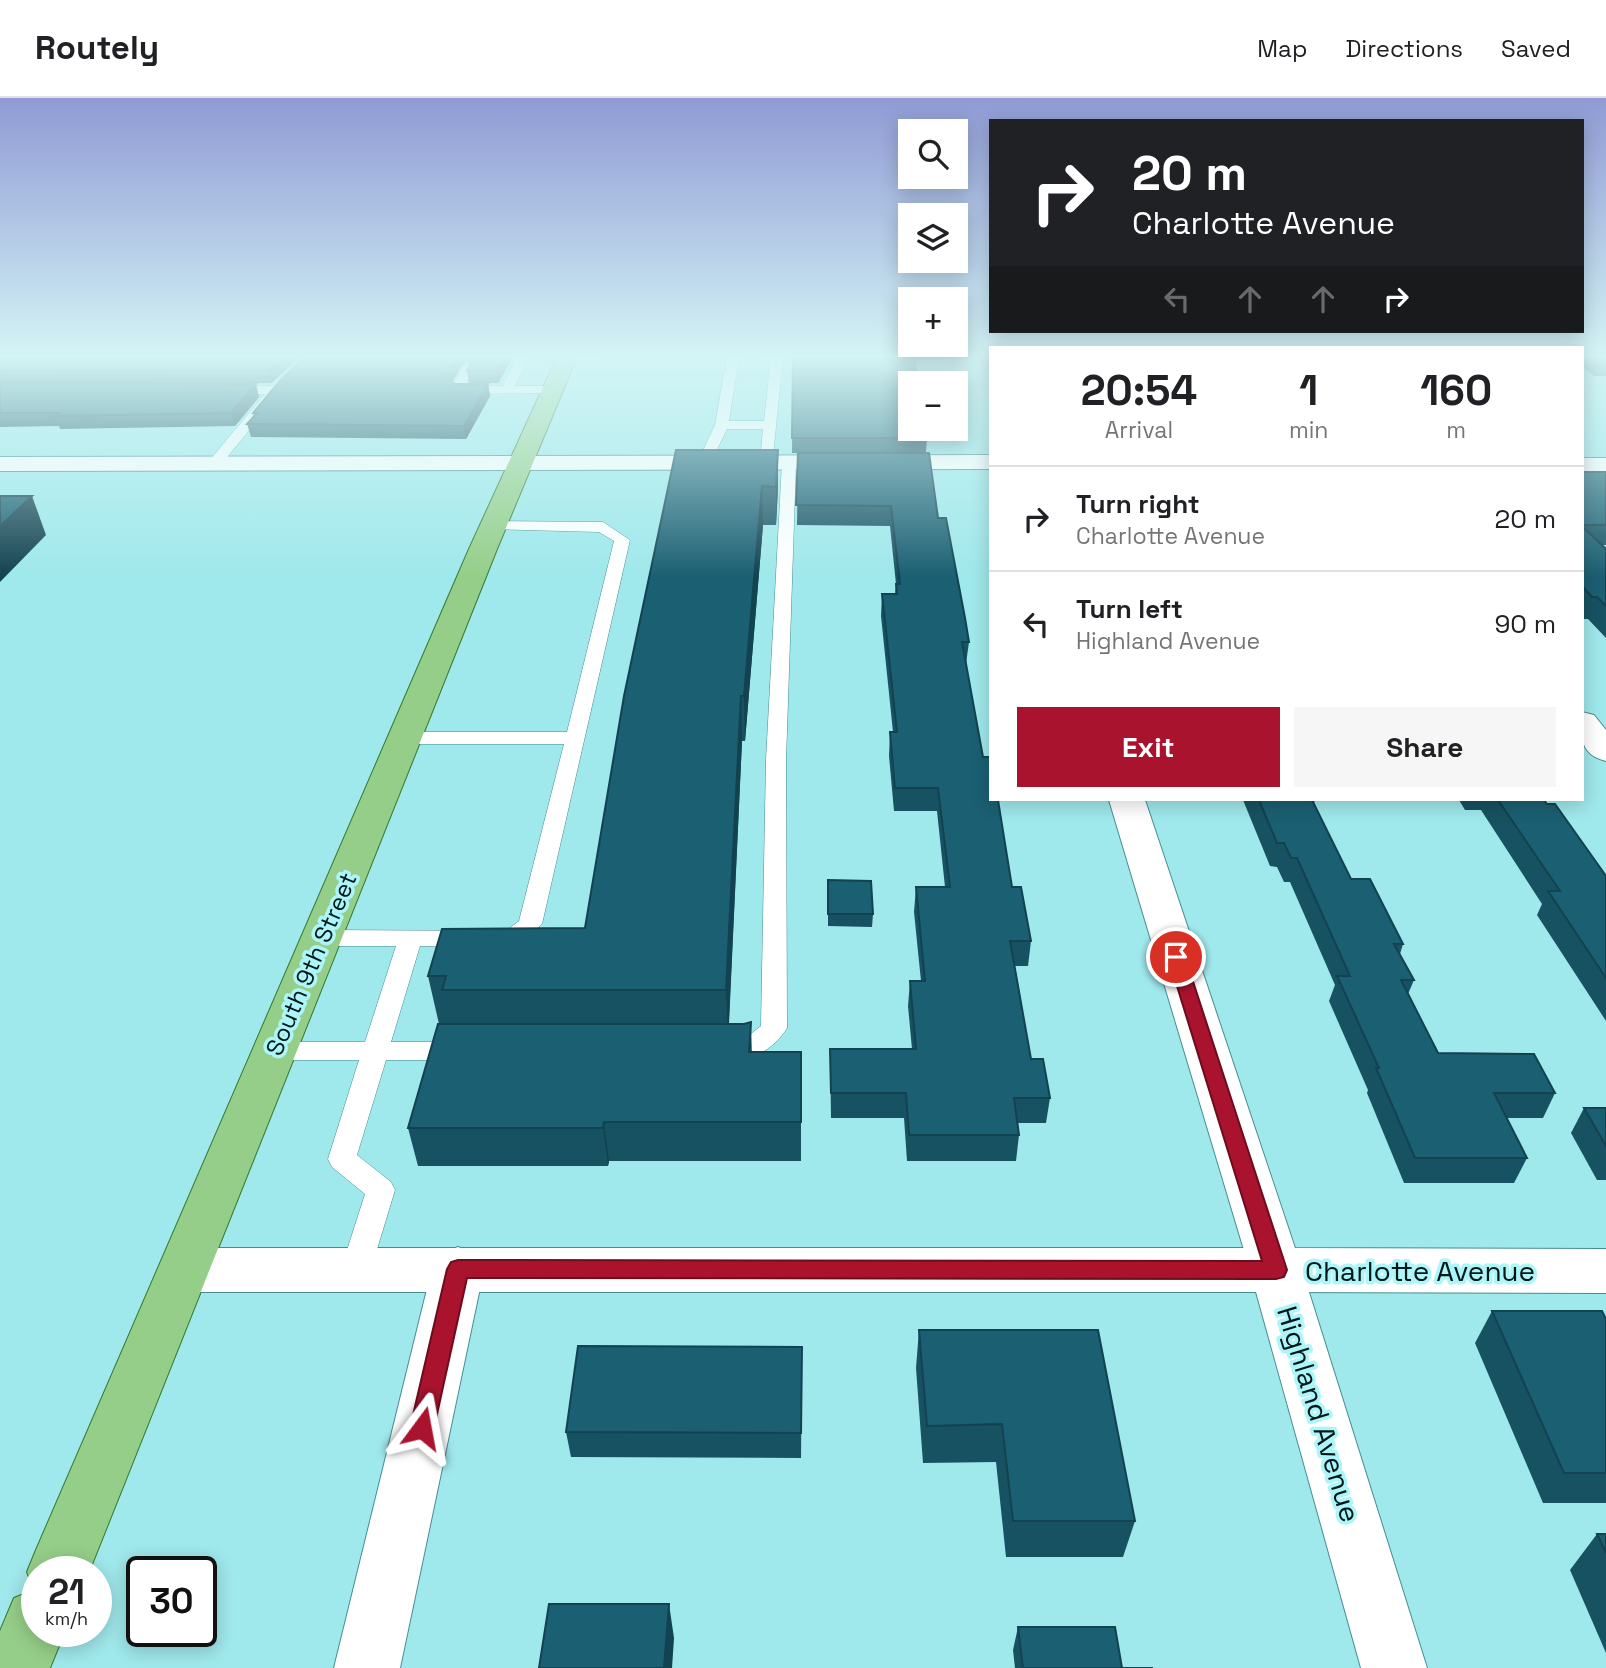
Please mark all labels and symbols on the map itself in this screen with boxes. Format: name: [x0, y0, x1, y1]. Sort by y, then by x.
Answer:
street label: South 9th Street: [258, 868, 364, 1060]
pin: [1146, 927, 1206, 987]
street label: Charlotte Avenue: [1305, 1253, 1535, 1289]
street label: Highland Avenue: [1269, 1302, 1369, 1526]
position arrow: [385, 1391, 459, 1465]
speed limit sign: 30: [126, 1556, 217, 1647]

